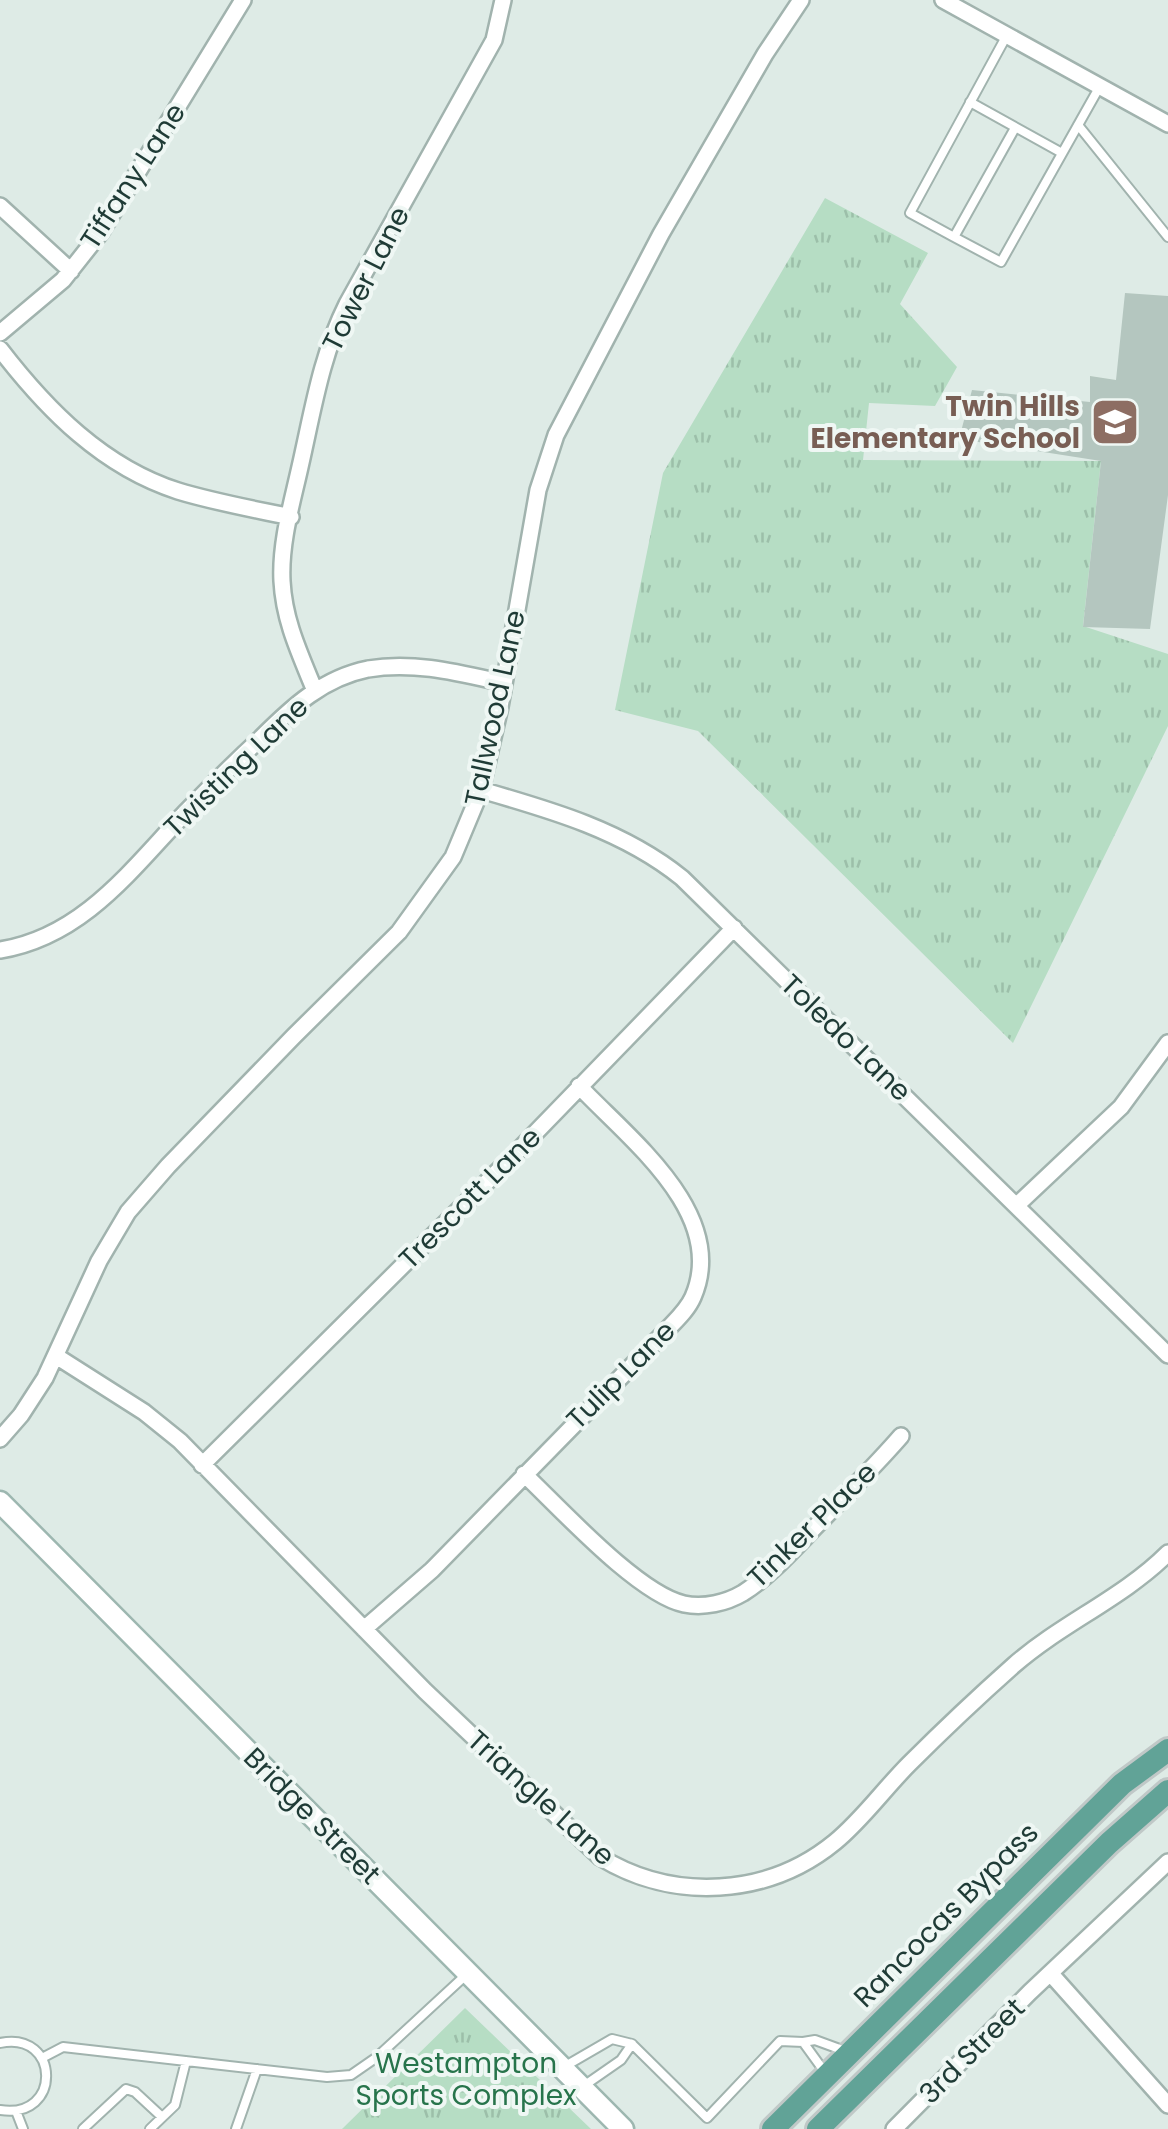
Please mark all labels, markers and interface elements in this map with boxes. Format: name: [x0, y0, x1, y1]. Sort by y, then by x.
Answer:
street label: Tiffany Lane: [71, 95, 195, 257]
street label: Tower Lane: [313, 200, 419, 358]
place label: Twin Hills Elementary School: [811, 387, 1080, 458]
school or university icon: Twin Hills Elementary School: [1089, 396, 1141, 448]
street label: Tallwood Lane: [455, 606, 535, 810]
street label: Twisting Lane: [155, 688, 317, 846]
street label: Toledo Lane: [772, 966, 920, 1110]
street label: Trescott Lane: [390, 1118, 550, 1278]
street label: Tulip Lane: [558, 1312, 684, 1438]
street label: Tinker Place: [739, 1453, 885, 1597]
street label: Triangle Lane: [459, 1721, 623, 1875]
street label: Bridge Street: [235, 1739, 389, 1893]
street label: Rancocas Bypass: [845, 1814, 1047, 2016]
street label: 3rd Street: [910, 1989, 1034, 2113]
park label: Westampton Sports Complex: [356, 2044, 577, 2115]

